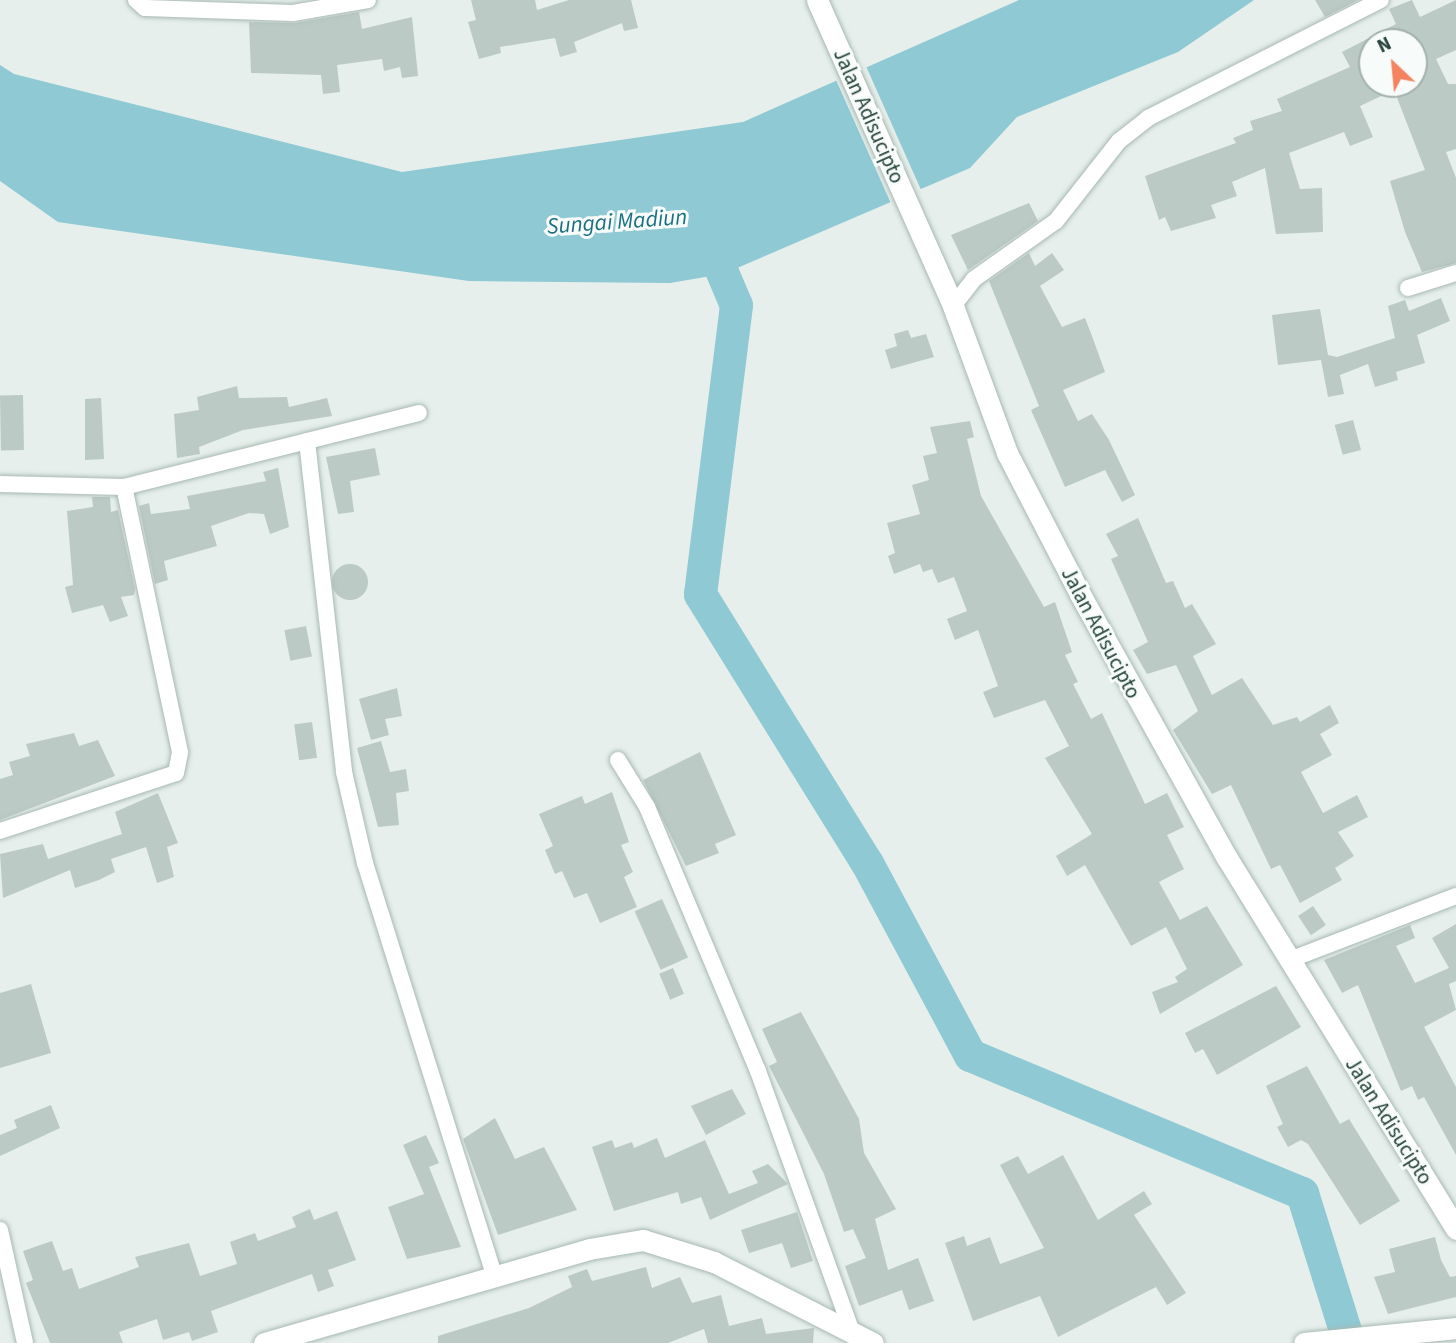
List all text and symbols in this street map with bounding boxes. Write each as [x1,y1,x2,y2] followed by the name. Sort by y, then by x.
[1358,28,1428,98] north arrow
[1373,31,1396,60] text: N
[828,45,910,187] street label: Jalan Adisucipto
[546,203,688,241] water label: Sungai Madiun
[1056,563,1146,703] street label: Jalan Adisucipto
[1340,1053,1438,1189] street label: Jalan Adisucipto

